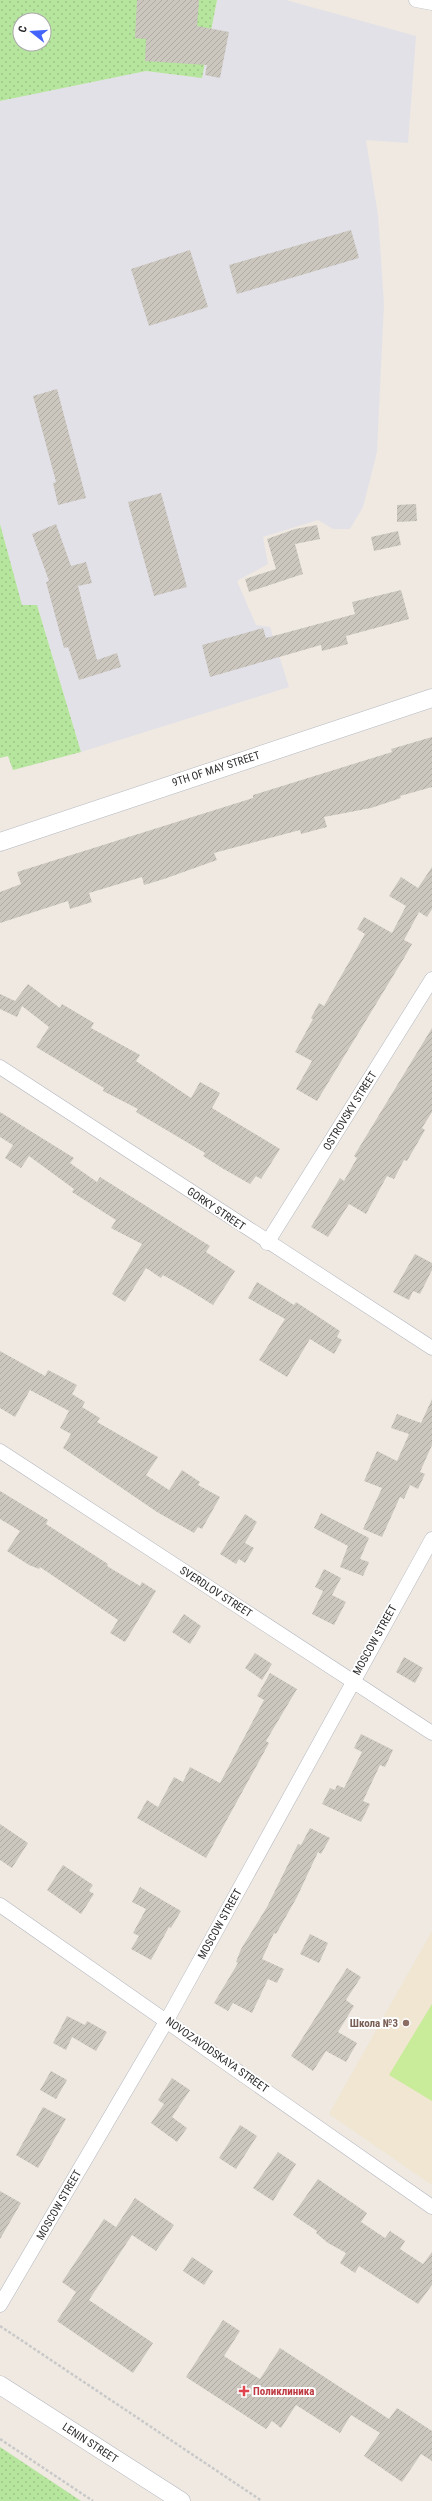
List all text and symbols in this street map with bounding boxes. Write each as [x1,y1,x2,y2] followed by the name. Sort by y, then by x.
[12,12,52,52] north arrow
[16,24,30,34] text: С
[170,749,262,789] street label: 9TH OF MAY STREET
[320,1069,380,1153] street label: OSTROVSKY STREET
[184,1185,248,1233] street label: GORKY STREET
[177,1564,255,1620] street label: SVERDLOV STREET
[350,1602,400,1677] street label: MOSCOW STREET
[195,1886,245,1961] street label: MOSCOW STREET
[163,2015,271,2096] street label: NOVOZAVODSKAYA STREET
[350,2017,398,2030] place label: Школа №3
[401,2018,411,2028] marker: Школа №3
[34,2168,84,2242] street label: MOSCOW STREET
[238,2385,250,2397] marker: Поликлиника
[253,2385,314,2398] place label: Поликлиника
[60,2420,120,2466] street label: LENIN STREET

